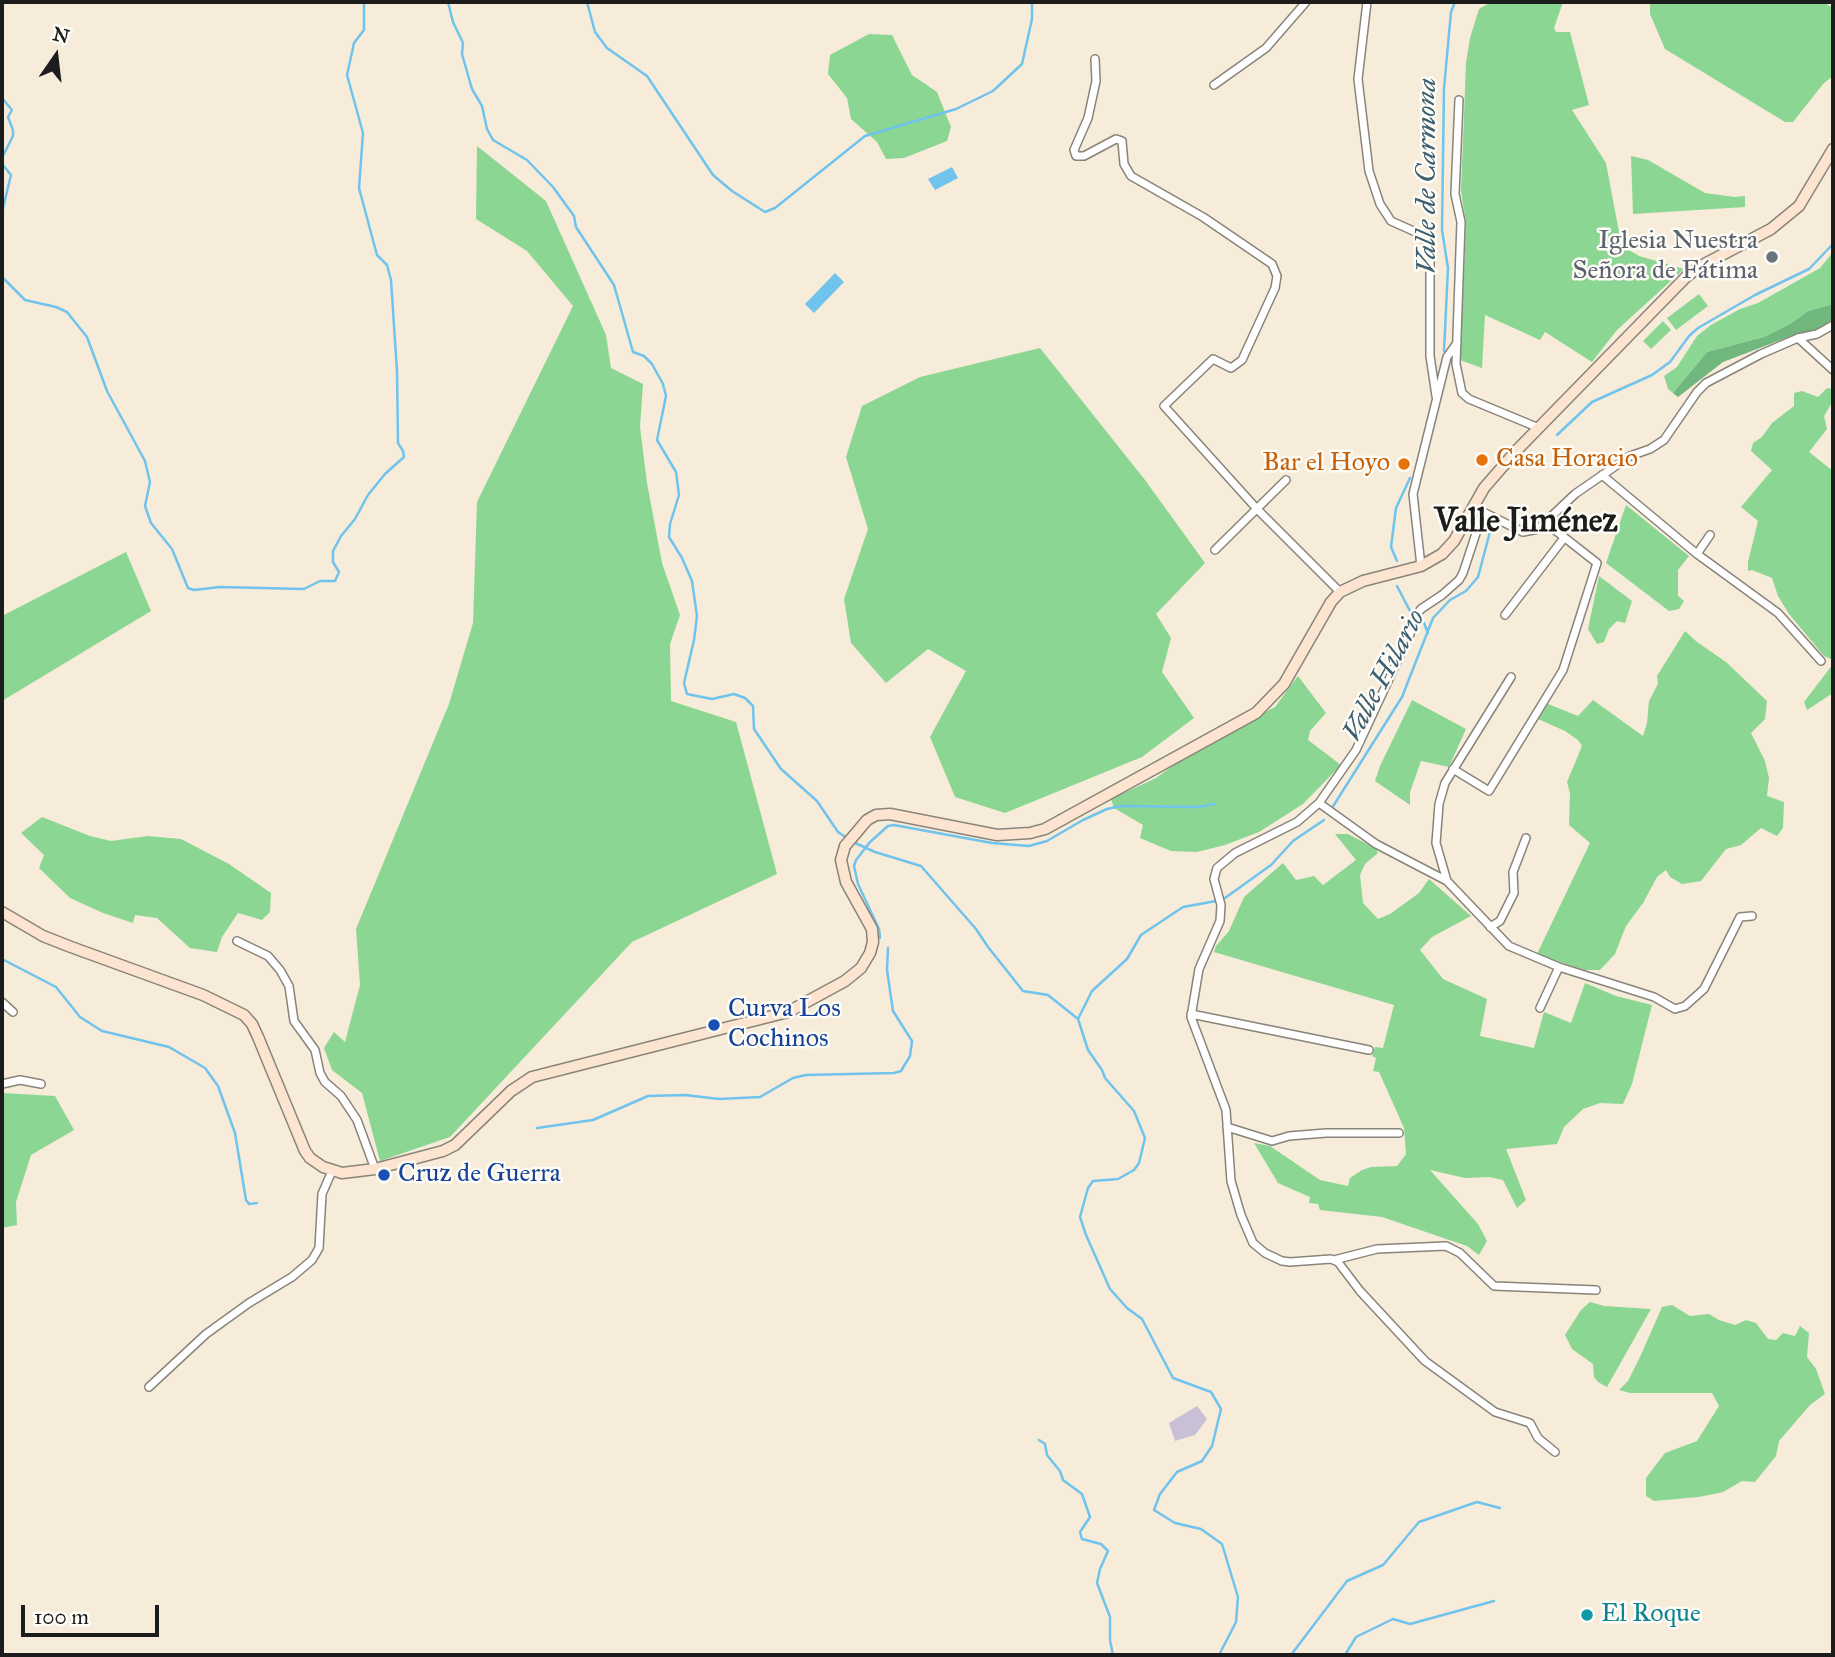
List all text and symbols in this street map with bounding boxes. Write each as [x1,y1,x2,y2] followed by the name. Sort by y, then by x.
[21,21,91,91] north arrow
[51,22,72,48] text: N
[1411,78,1445,274] water label: Valle de Carmona
[1573,226,1758,288] place label: Iglesia Nuestra Señora de Fátima
[1764,249,1780,265] marker: Iglesia Nuestra Señora de Fátima
[1496,444,1638,476] place label: Casa Horacio
[1263,448,1390,480] place label: Bar el Hoyo
[1474,452,1490,468] marker: Casa Horacio
[1396,456,1412,472] marker: Bar el Hoyo
[1434,503,1618,543] district label: Valle Jiménez
[1336,604,1434,748] water label: Valle Hilario
[728,994,841,1056] place label: Curva Los Cochinos
[706,1017,722,1033] marker: Curva Los Cochinos
[398,1159,561,1191] place label: Cruz de Guerra
[376,1167,392,1183] marker: Cruz de Guerra
[24,1590,163,1634] scale bar
[1601,1599,1701,1631] place label: El Roque
[34,1604,89,1630] text: 100 m
[1579,1607,1595,1623] marker: El Roque

